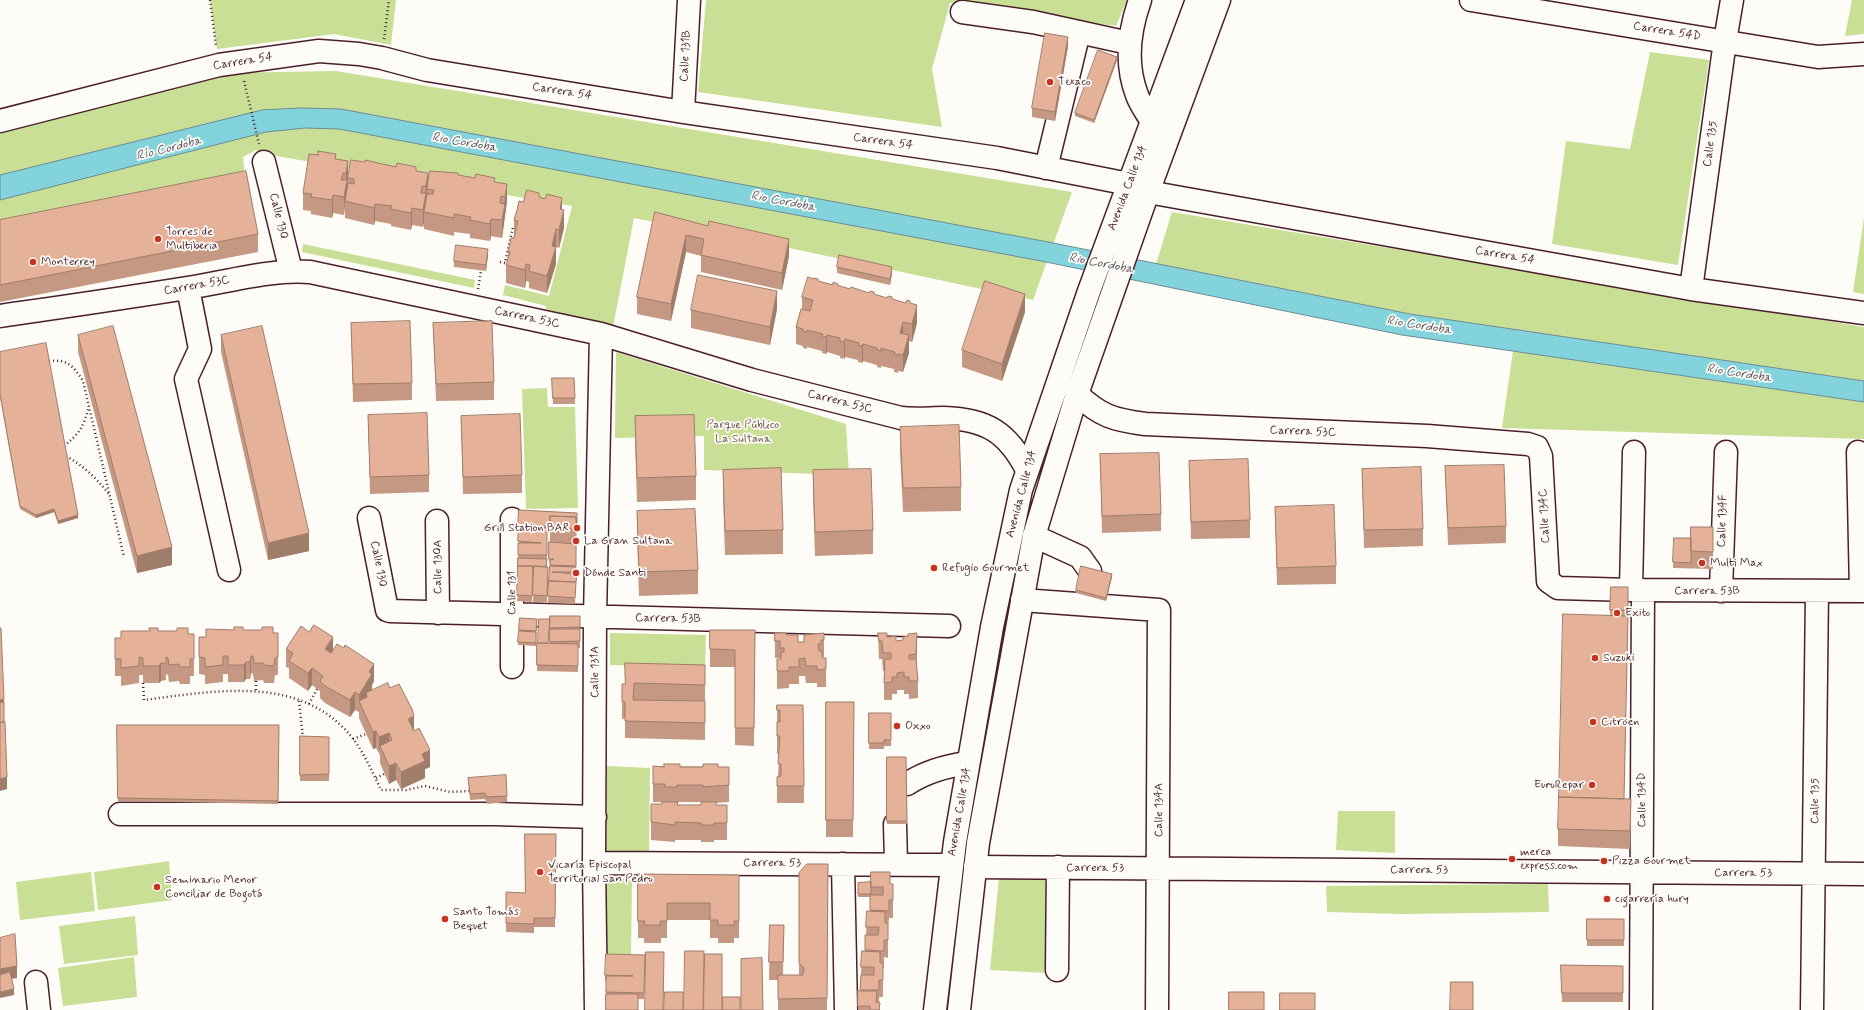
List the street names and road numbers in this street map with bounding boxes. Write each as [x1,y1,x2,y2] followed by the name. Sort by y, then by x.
[1632,20,1702,44] street label: Carrera 54D
[677,30,695,82] street label: Calle 131B
[212,50,274,74] street label: Carrera 54
[531,80,593,104] street label: Carrera 54
[1701,120,1721,168] street label: Calle 135
[852,131,914,153] street label: Carrera 54
[1105,143,1151,233] street label: Avenida Calle 134
[265,192,291,240] street label: Calle 130
[1474,244,1536,268] street label: Carrera 54
[163,273,231,299] street label: Carrera 53C
[493,304,561,332] street label: Carrera 53C
[806,387,874,417] street label: Carrera 53C
[1269,424,1337,440] street label: Carrera 53C
[1003,449,1041,539] street label: Avenida Calle 134
[1536,488,1554,544] street label: Calle 134C
[1715,494,1731,548] street label: Calle 134F
[366,540,390,588] street label: Calle 130
[431,540,445,594] street label: Calle 130A
[505,571,519,615] street label: Calle 131
[1674,584,1740,598] street label: Carrera 53B
[635,611,701,627] street label: Carrera 53B
[588,646,602,698] street label: Calle 131A
[945,766,975,858] street label: Avenida Calle 134
[1635,773,1649,827] street label: Calle 134D
[1808,778,1822,824] street label: Calle 135
[1152,783,1166,837] street label: Calle 134A
[743,856,801,870] street label: Carrera 53
[1066,861,1124,875] street label: Carrera 53
[1390,863,1448,877] street label: Carrera 53
[1714,866,1772,880] street label: Carrera 53

